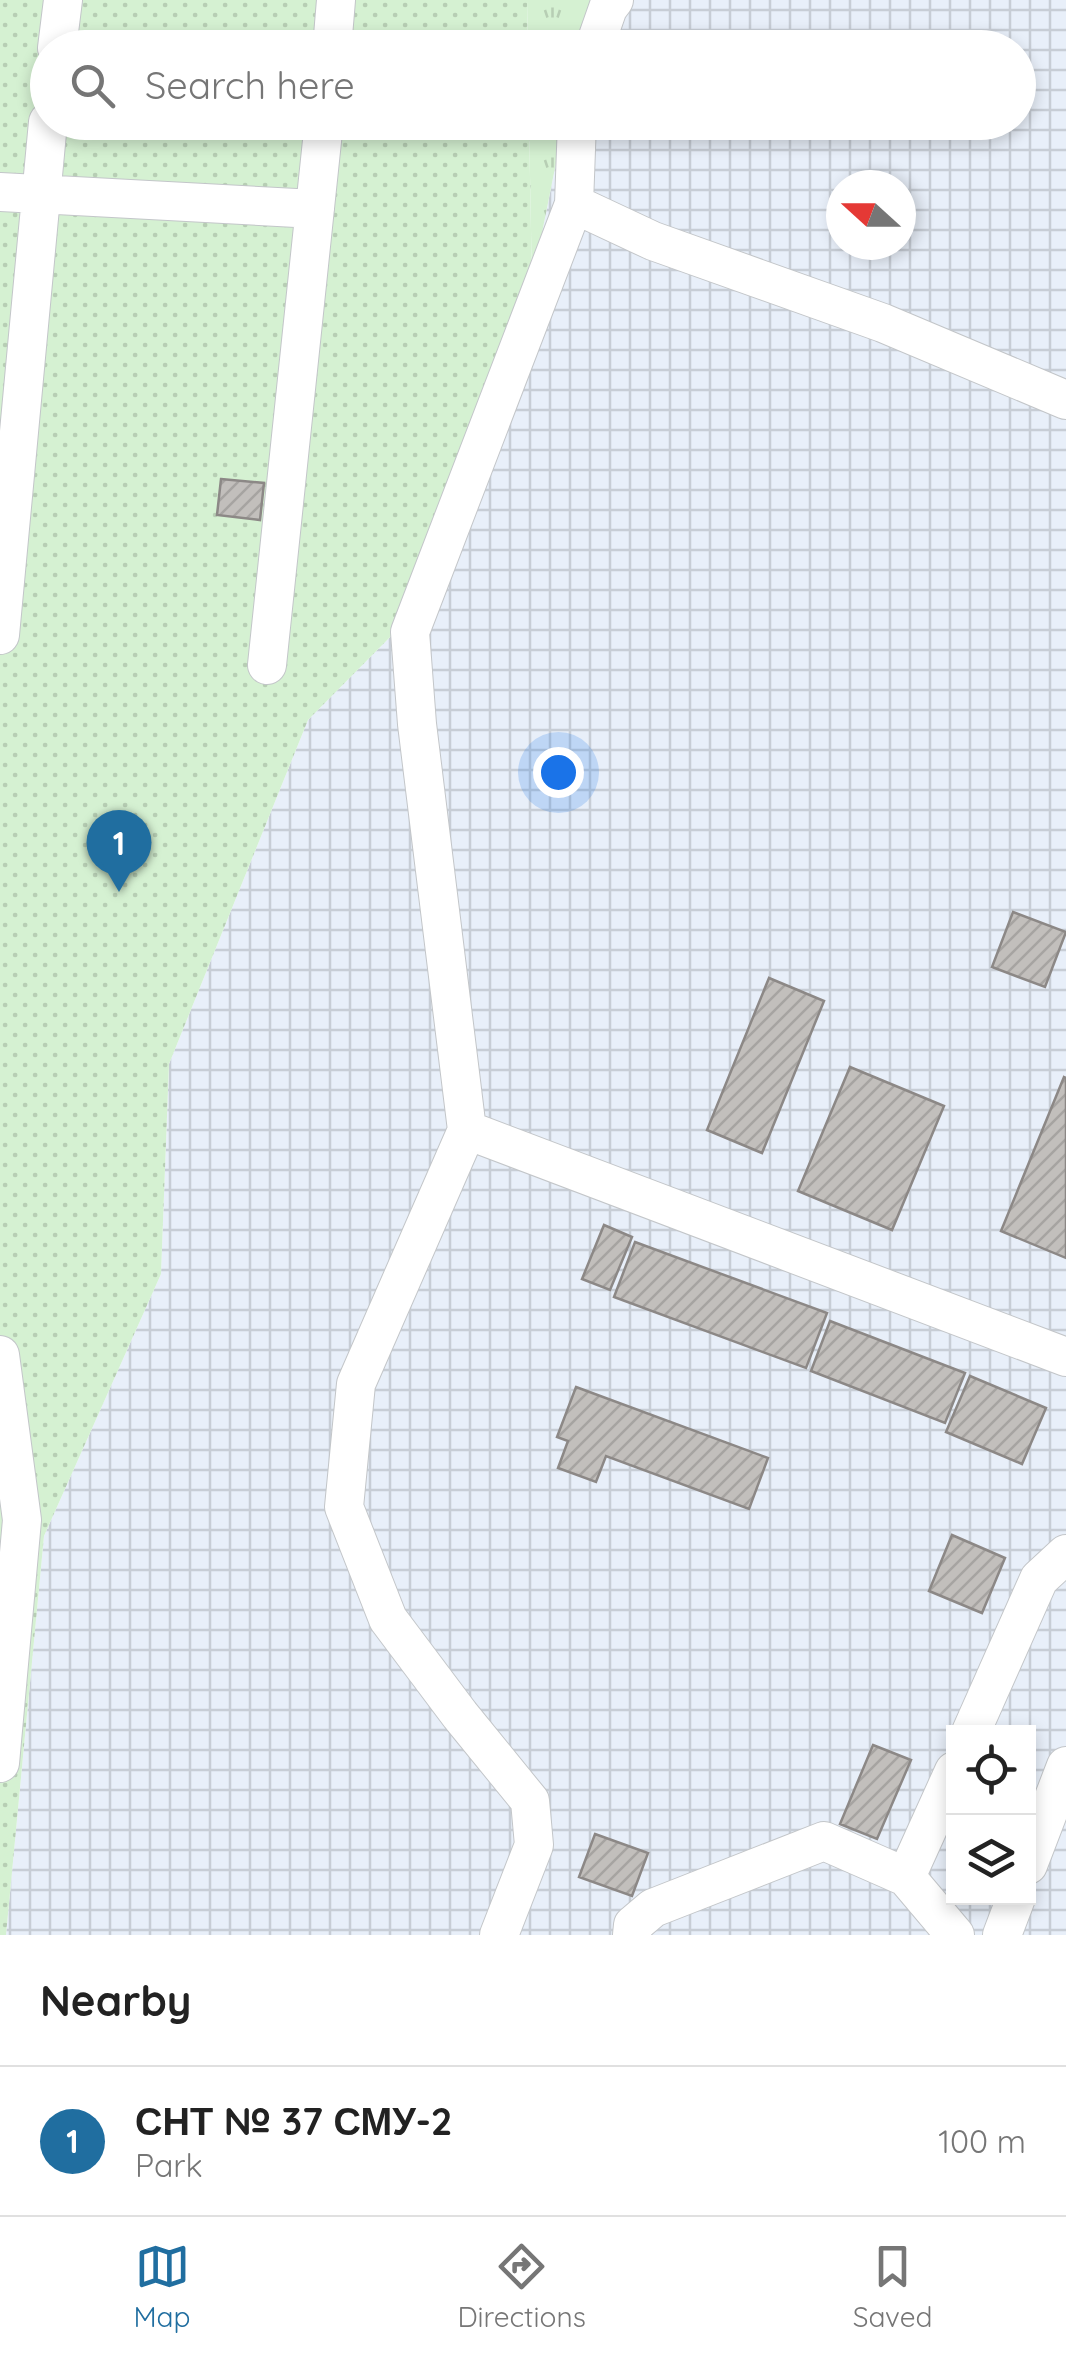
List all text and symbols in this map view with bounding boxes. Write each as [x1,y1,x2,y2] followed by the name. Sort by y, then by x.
[30,30,1036,140] search box
[65,58,120,113] icon: search
[145,61,355,109] text: Search here
[826,170,916,260] north arrow
[533,747,584,798] your location
[86,810,152,892] pin: 1
[946,1725,1036,1905] map controls
[946,1725,1036,1815] button: locate
[946,1815,1036,1905] button: layers
[40,1974,191,2027] text: Nearby
[135,2097,452,2145] text: СНТ № 37 СМУ-2
[66,2121,79,2161] text: 1
[938,2121,1026,2161] text: 100 m
[135,2145,203,2185] text: Park
[133,2239,191,2334] tab: Map
[457,2239,586,2334] tab: Directions
[853,2239,933,2334] tab: Saved

